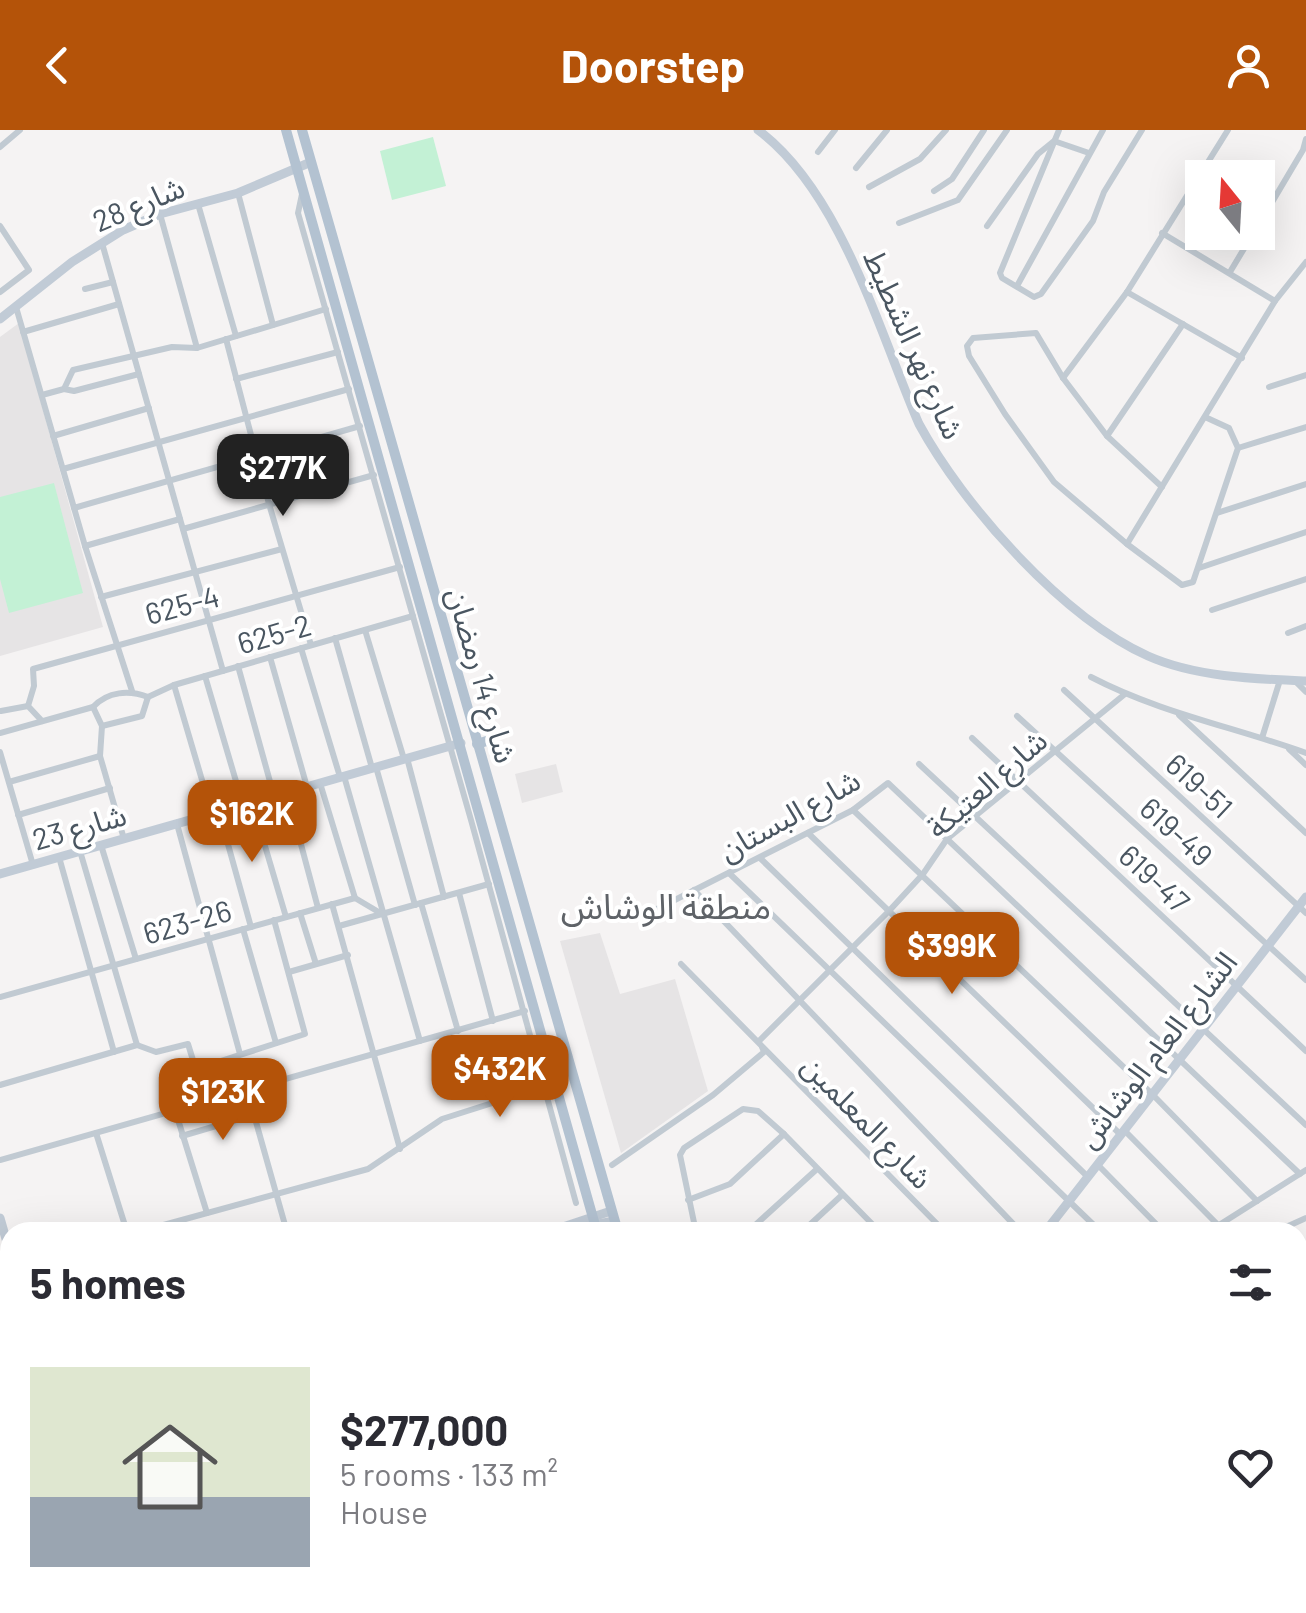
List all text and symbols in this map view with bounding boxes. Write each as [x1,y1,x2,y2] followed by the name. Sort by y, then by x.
[30,38,85,93] icon: back
[561,38,745,92] text: Doorstep
[1221,38,1276,93] icon: person
[1185,160,1275,250] north arrow
[1185,160,1275,250] map controls
[87,168,192,244] street label: شارع 28
[852,244,973,447] street label: شارع نهر الشطيط
[213,434,353,519] pin: $277K
[239,447,327,485] text: $277K
[141,577,223,631] street label: 625-4
[435,583,525,769] street label: شارع 14 رمضان
[233,605,315,661] street label: 625-2
[919,721,1057,849] street label: شارع العتيکة
[1159,745,1241,825] street label: 619-51
[712,761,869,873] street label: شارع البستان
[182,780,322,865] pin: $162K
[1133,789,1221,873] street label: 619-49
[210,793,294,831] text: $162K
[28,795,132,862] street label: شارع 23
[1112,837,1198,919] street label: 619-47
[561,884,771,927] district label: منطقة الوشاش
[139,891,235,951] street label: 623-26
[882,912,1022,997] pin: $399K
[907,925,997,963] text: $399K
[1068,944,1248,1158] street label: الشارع العام الوشاش
[430,1035,570,1120] pin: $432K
[791,1047,941,1199] street label: شارع المعلمين
[454,1048,546,1086] text: $432K
[153,1058,293,1143] pin: $123K
[181,1071,265,1109] text: $123K
[1223,1255,1278,1310] icon: filters
[30,1257,186,1307] text: 5 homes
[340,1404,508,1454] text: $277,000
[110,1407,230,1527] icon: home
[1223,1440,1278,1495] icon: heart
[340,1454,558,1492] text: 5 rooms · 133 m²
[340,1492,428,1530] text: House

